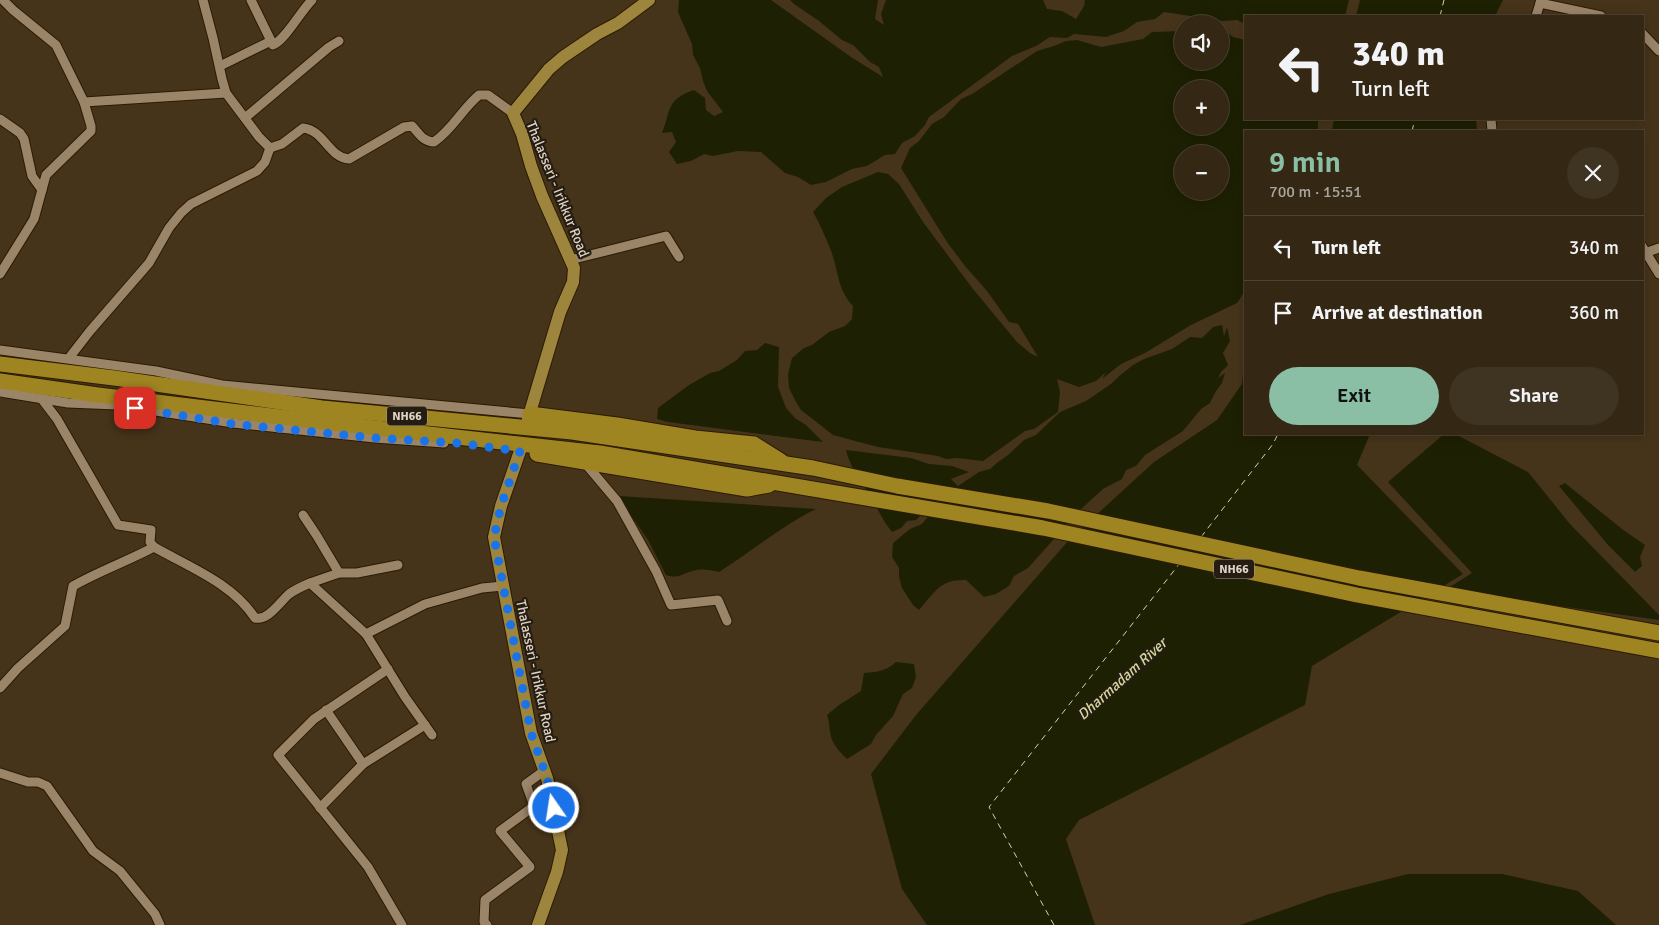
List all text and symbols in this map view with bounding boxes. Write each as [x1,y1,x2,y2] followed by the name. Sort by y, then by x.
[1174,15,1229,200] map controls
[1174,15,1229,70] button: sound
[1352,32,1445,75] text: 340 m
[1269,35,1334,100] icon: left
[1352,75,1430,102] text: Turn left
[1174,80,1229,135] button: +
[522,119,593,260] street label: Thalasseri - Irikkur Road
[1269,144,1341,181] text: 9 min
[1174,145,1229,200] button: −
[1567,147,1619,199] button: close
[1269,182,1362,202] text: 700 m · 15:51
[1269,234,1297,262] icon: left
[1312,236,1381,260] text: Turn left
[1569,236,1619,260] text: 340 m
[1269,299,1297,327] icon: arrive
[1312,301,1483,325] text: Arrive at destination
[1569,301,1619,325] text: 360 m
[1269,367,1439,425] button: Exit
[1449,367,1619,425] button: Share
[114,387,156,429] pin
[121,394,149,422] icon: arrive
[387,406,427,426] road number: NH66
[1214,560,1254,578] road number: NH66
[512,598,559,744] street label: Thalasseri - Irikkur Road
[1074,633,1172,724] water label: Dharmadam River
[527,781,579,833] position arrow

